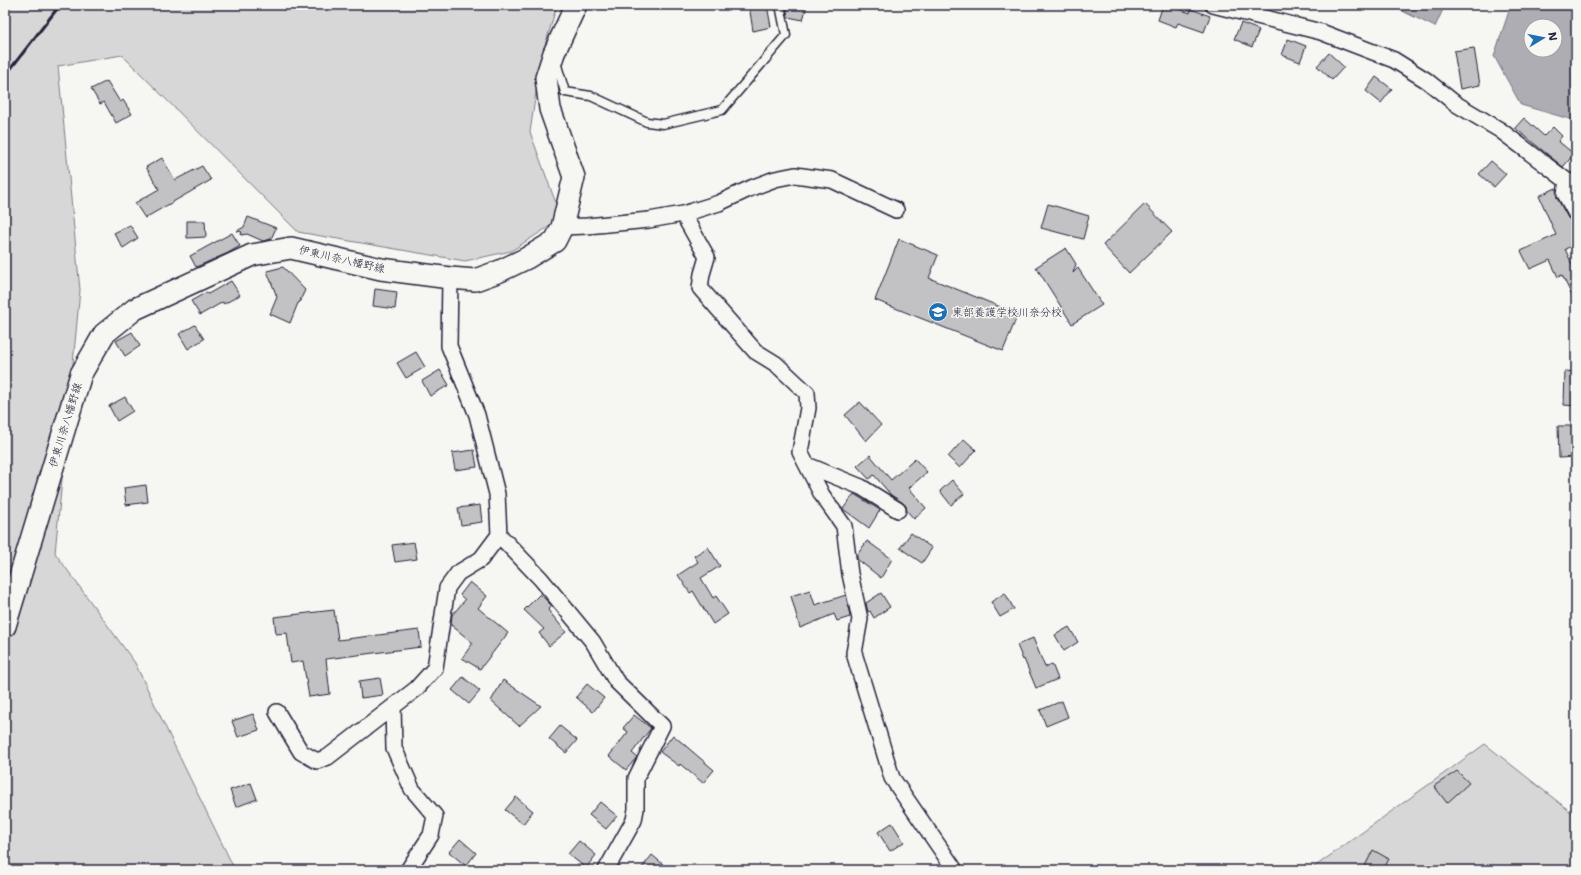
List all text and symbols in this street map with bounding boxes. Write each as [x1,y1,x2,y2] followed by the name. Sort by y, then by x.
[1523,18,1563,58] north arrow
[1544,31,1561,42] text: N
[297,242,386,277] street label: 伊東川奈八幡野線
[927,301,949,323] school or university icon: 東部養護学校川奈分校
[952,305,1062,320] place label: 東部養護学校川奈分校
[45,381,86,469] street label: 伊東川奈八幡野線

